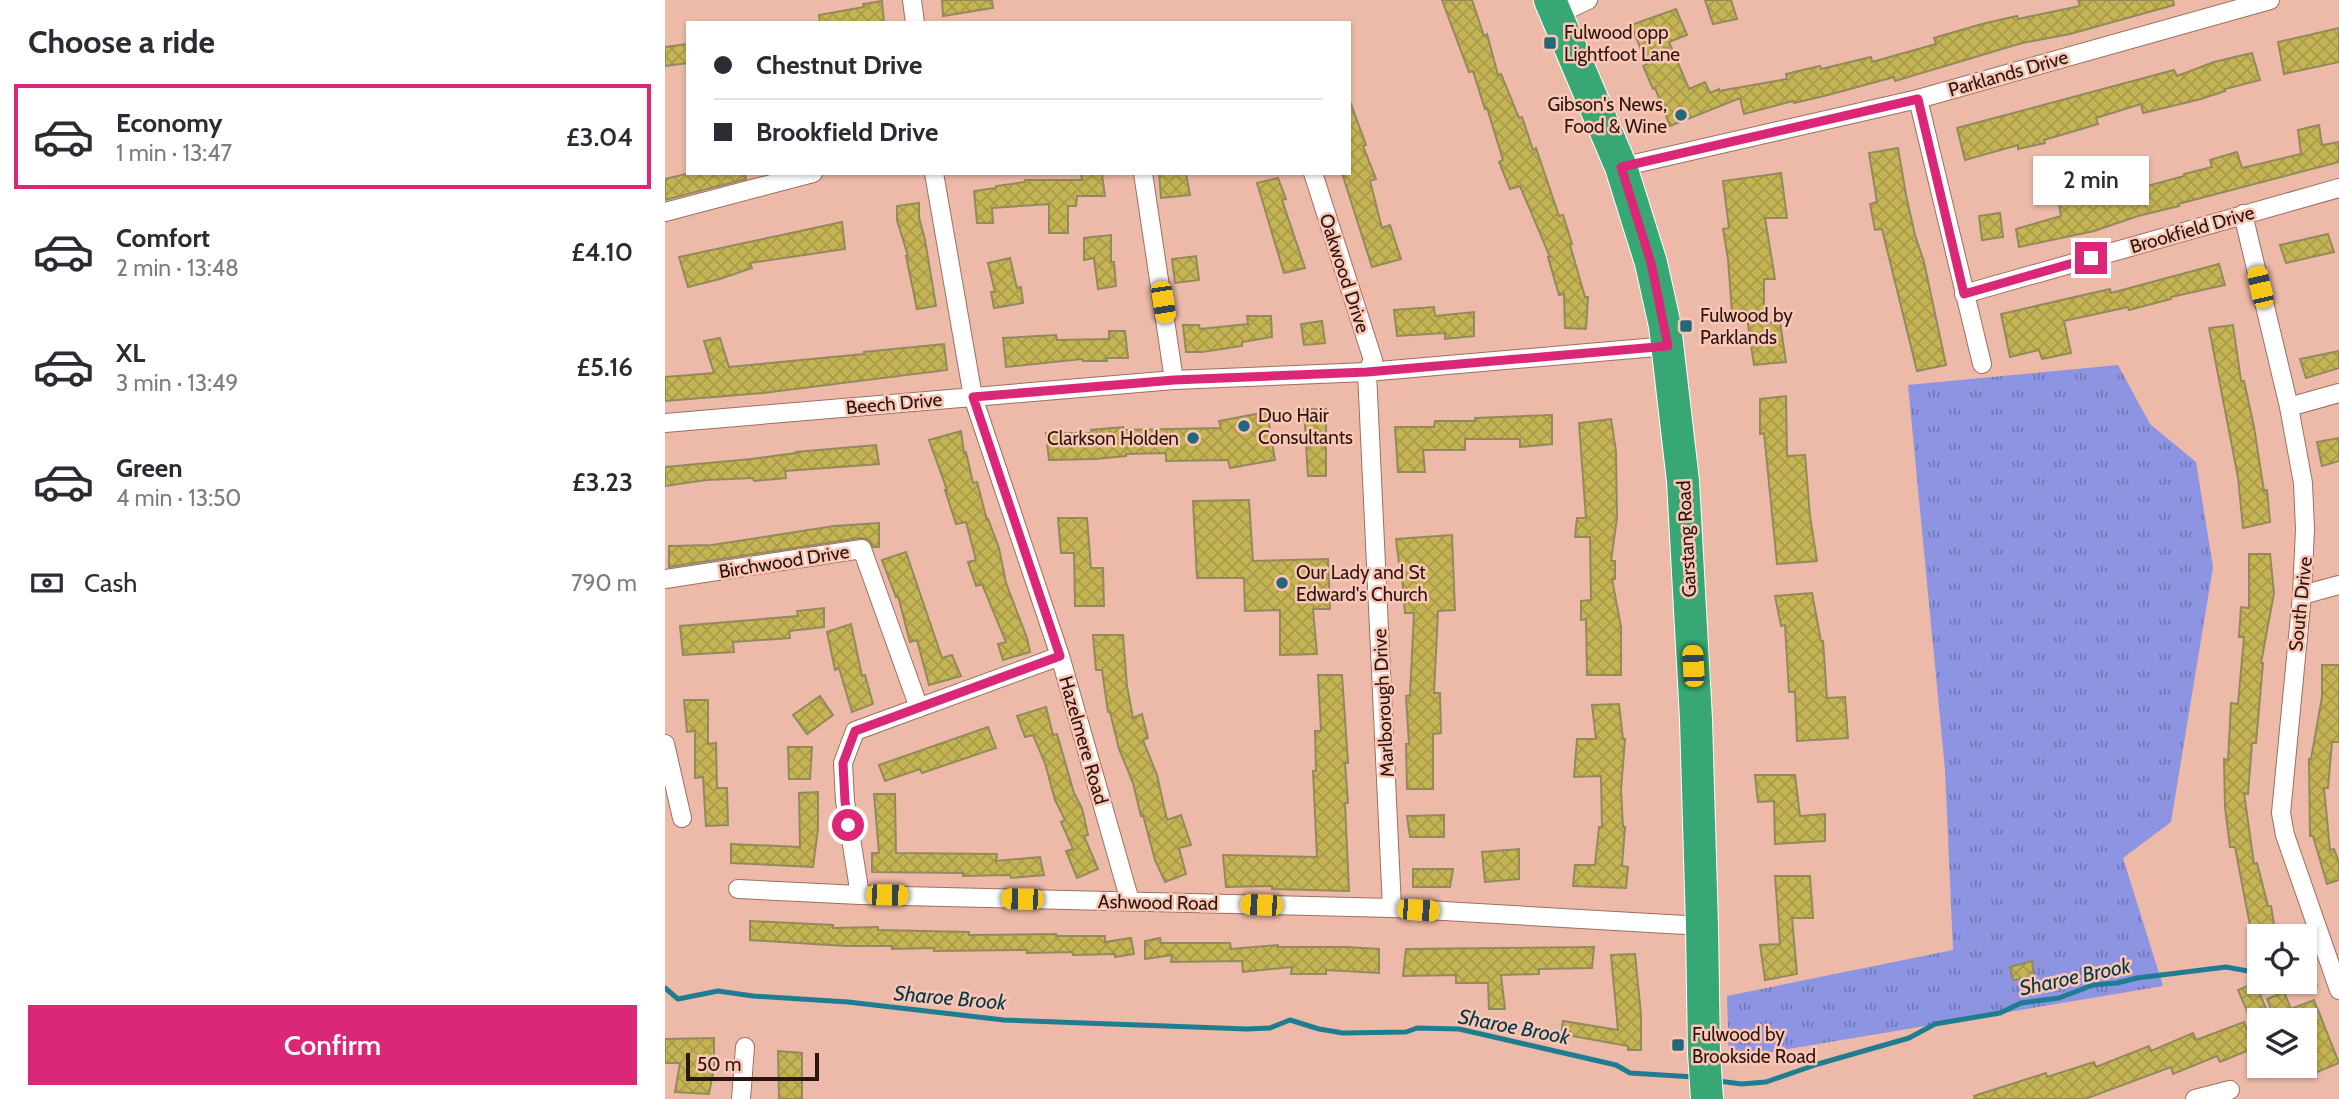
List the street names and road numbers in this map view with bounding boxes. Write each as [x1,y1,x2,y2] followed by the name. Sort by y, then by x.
[1945,45,2071,102] street label: Parklands Drive
[2127,201,2257,258] street label: Brookfield Drive
[1314,211,1375,336] street label: Oakwood Drive
[845,388,943,419] street label: Beech Drive
[1672,480,1701,598] street label: Garstang Road
[717,540,851,583] street label: Birchwood Drive
[2284,555,2317,653] street label: South Drive
[1368,628,1399,778] street label: Marlborough Drive
[1054,673,1113,807] street label: Hazelmere Road
[1098,890,1218,915] street label: Ashwood Road

